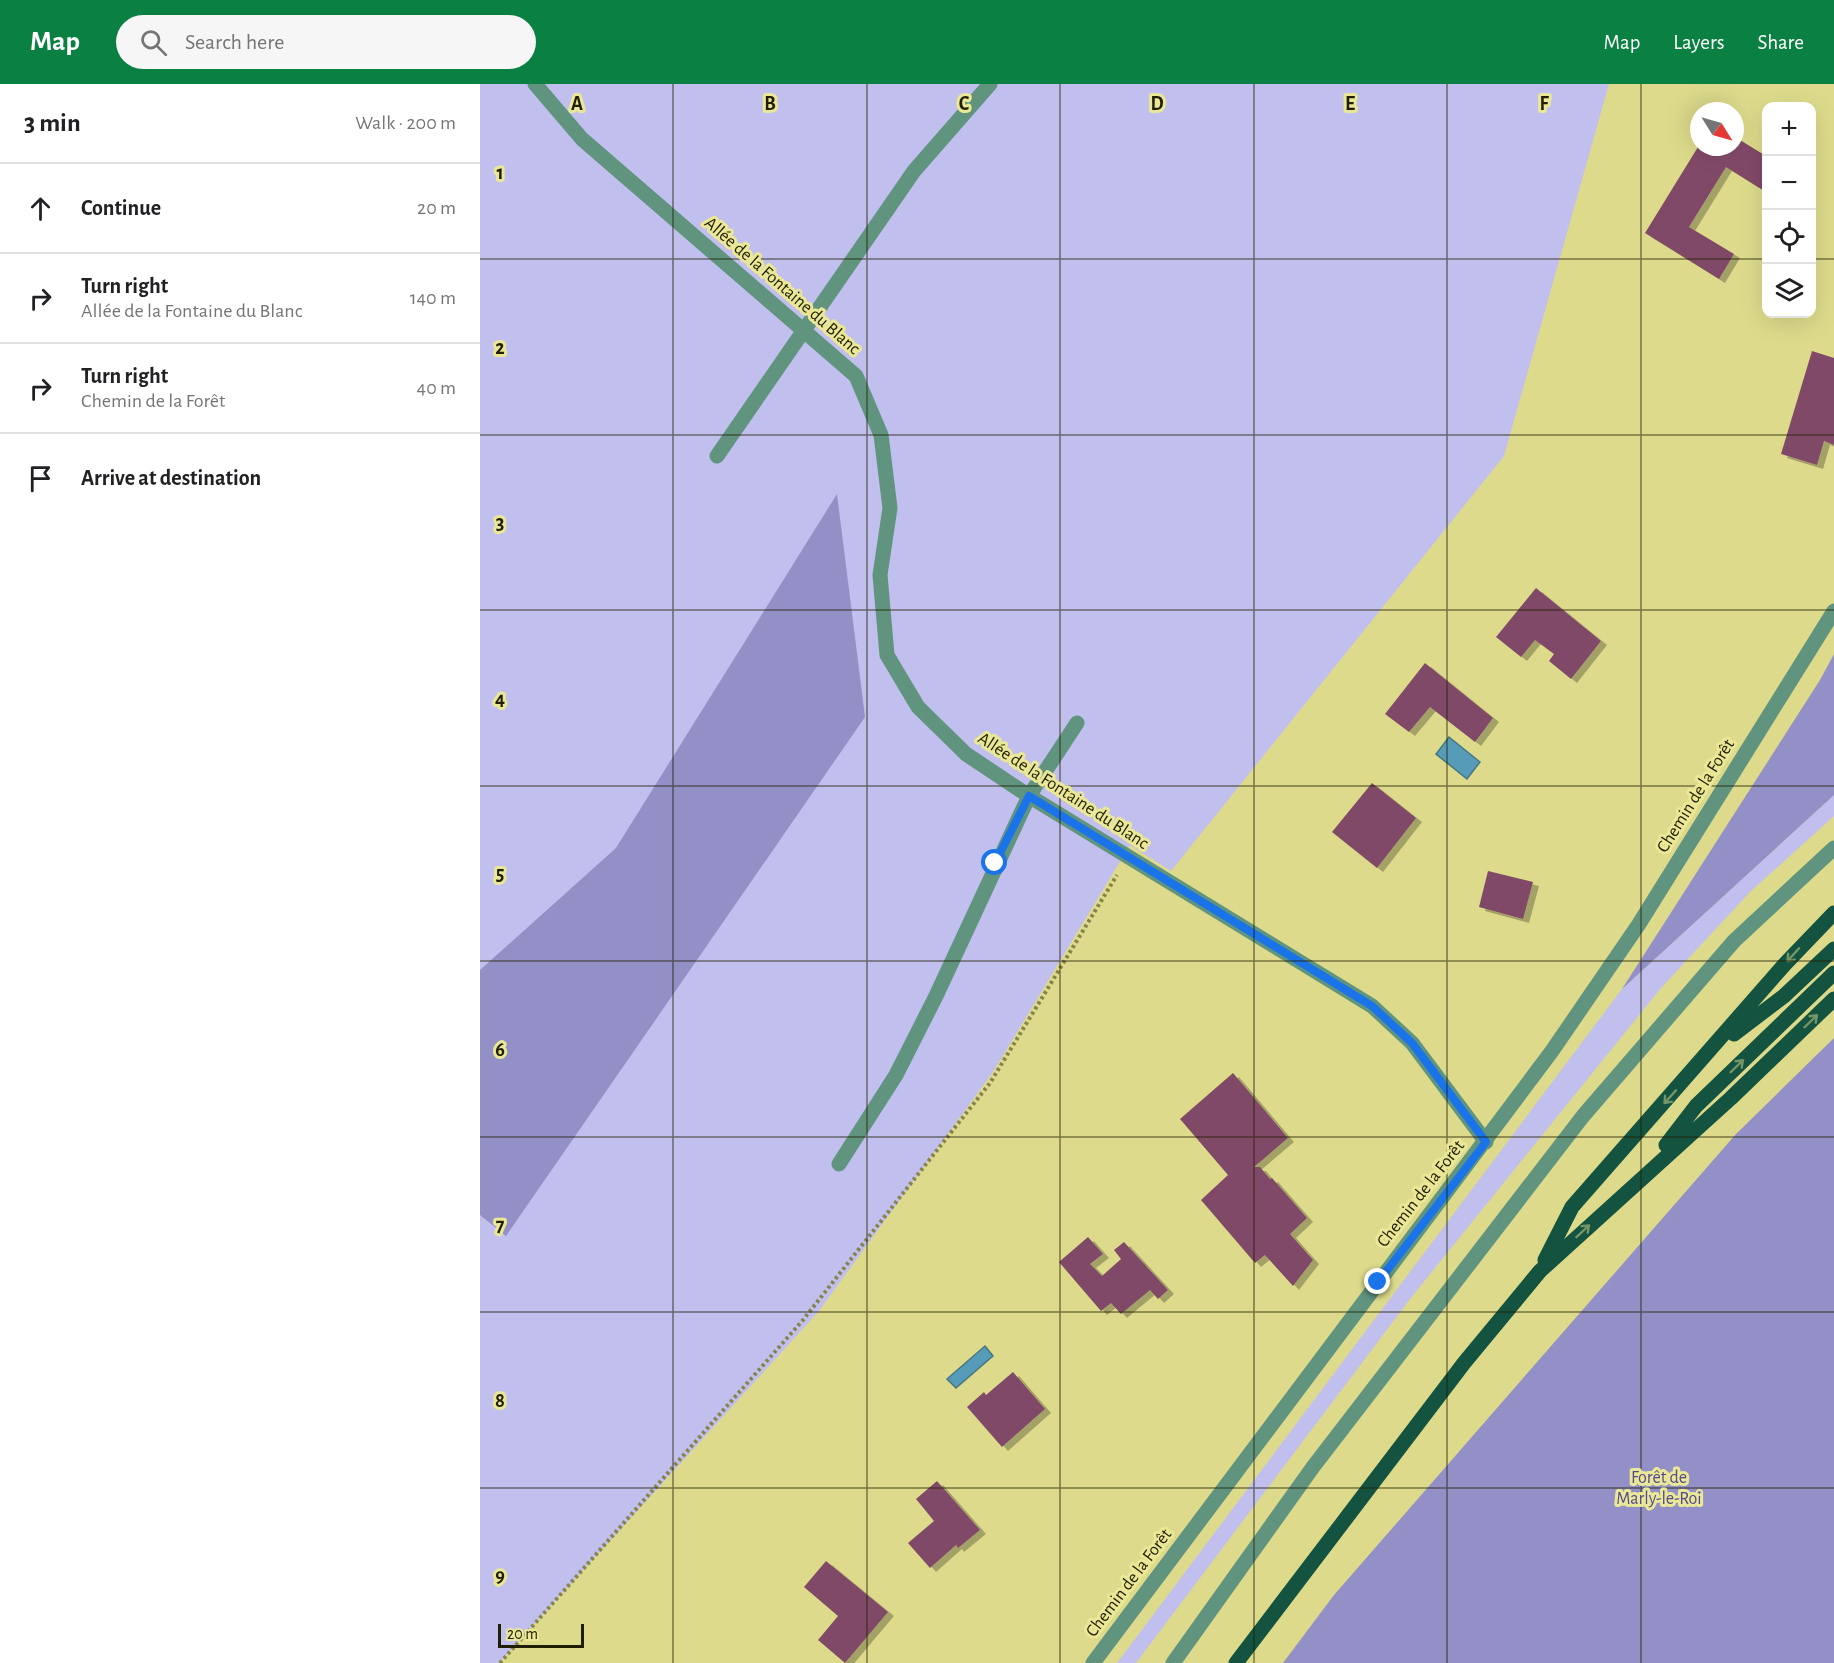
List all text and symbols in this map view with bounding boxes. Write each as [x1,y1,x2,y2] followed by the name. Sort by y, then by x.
[116,15,536,69] search box
[137,26,170,59] icon: search
[30,28,80,56] text: Map
[185,31,284,53] text: Search here
[1604,32,1640,53] text: Map
[1673,32,1724,53] text: Layers
[1757,32,1804,53] text: Share
[571,94,583,114] text: A
[764,94,776,114] text: B
[959,94,970,114] text: C
[1150,94,1164,114] text: D
[1345,94,1355,114] text: E
[1539,94,1549,114] text: F
[1690,102,1744,156] north arrow
[1762,102,1816,318] map controls
[1762,102,1816,156] button: +
[24,110,81,136] text: 3 min
[355,113,456,133] text: Walk · 200 m
[1762,156,1816,210] button: −
[496,163,504,183] text: 1
[24,192,57,225] icon: ahead
[81,197,161,219] text: Continue
[417,198,456,218] text: 20 m
[1762,210,1816,264] button: locate
[701,214,863,358] street label: Allée de la Fontaine du Blanc
[1762,264,1816,318] button: layers
[81,275,168,297] text: Turn right
[24,282,57,315] icon: right
[410,288,456,308] text: 140 m
[81,301,302,321] text: Allée de la Fontaine du Blanc
[495,338,505,358] text: 2
[81,365,168,387] text: Turn right
[24,372,57,405] icon: right
[417,378,456,398] text: 40 m
[81,391,225,411] text: Chemin de la Forêt
[24,462,57,495] icon: arrive
[81,467,261,489] text: Arrive at destination
[496,513,504,533] text: 3
[495,689,505,709] text: 4
[975,729,1151,853] street label: Allée de la Fontaine du Blanc
[1654,736,1738,856] street label: Chemin de la Forêt
[981,849,1007,875] route start
[496,864,504,884] text: 5
[1786,947,1800,962] one-way arrow
[1804,1014,1819,1028] one-way arrow
[495,1040,505,1060] text: 6
[1730,1059,1745,1074] one-way arrow
[1663,1089,1677,1104] one-way arrow
[1374,1137,1468,1251] street label: Chemin de la Forêt
[496,1215,505,1235] text: 7
[1575,1224,1590,1238] one-way arrow
[1364,1268,1390,1294] route end
[495,1391,505,1411] text: 8
[1616,1469,1702,1508] park label: Forêt de Marly-le-Roi
[1083,1525,1175,1640] street label: Chemin de la Forêt
[495,1566,505,1586] text: 9
[498,1621,584,1648] scale bar
[507,1626,538,1642] text: 20 m

